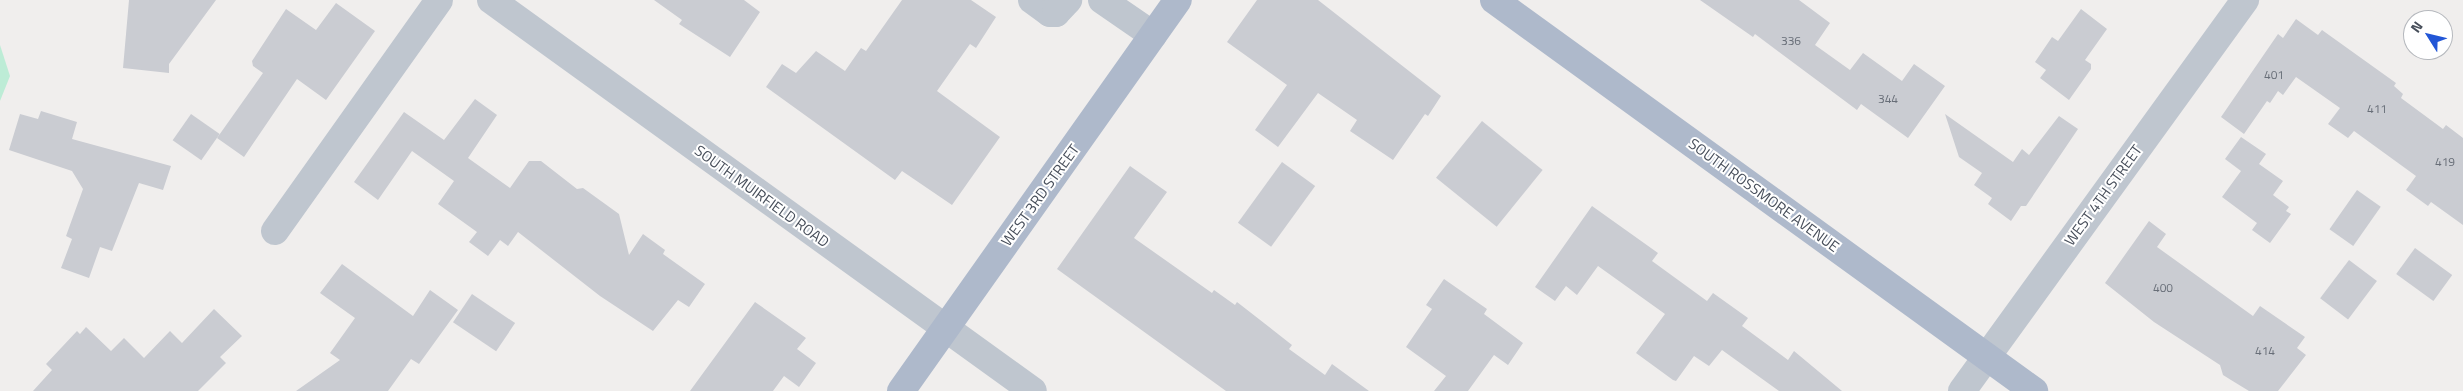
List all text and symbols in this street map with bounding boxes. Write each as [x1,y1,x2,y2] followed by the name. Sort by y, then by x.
[2403,10,2453,60] north arrow
[2405,16,2428,37] text: N
[1781,34,1801,48] house number: 336
[2264,68,2284,82] house number: 401
[1878,92,1898,106] house number: 344
[2367,102,2387,116] house number: 411
[1685,134,1843,256] street label: SOUTH ROSSMORE AVENUE
[691,141,833,251] street label: SOUTH MUIRFIELD ROAD
[997,141,1083,249] street label: WEST 3RD STREET
[2060,141,2146,249] street label: WEST 4TH STREET
[2435,155,2455,169] house number: 419
[2153,281,2173,295] house number: 400
[2255,344,2275,358] house number: 414

